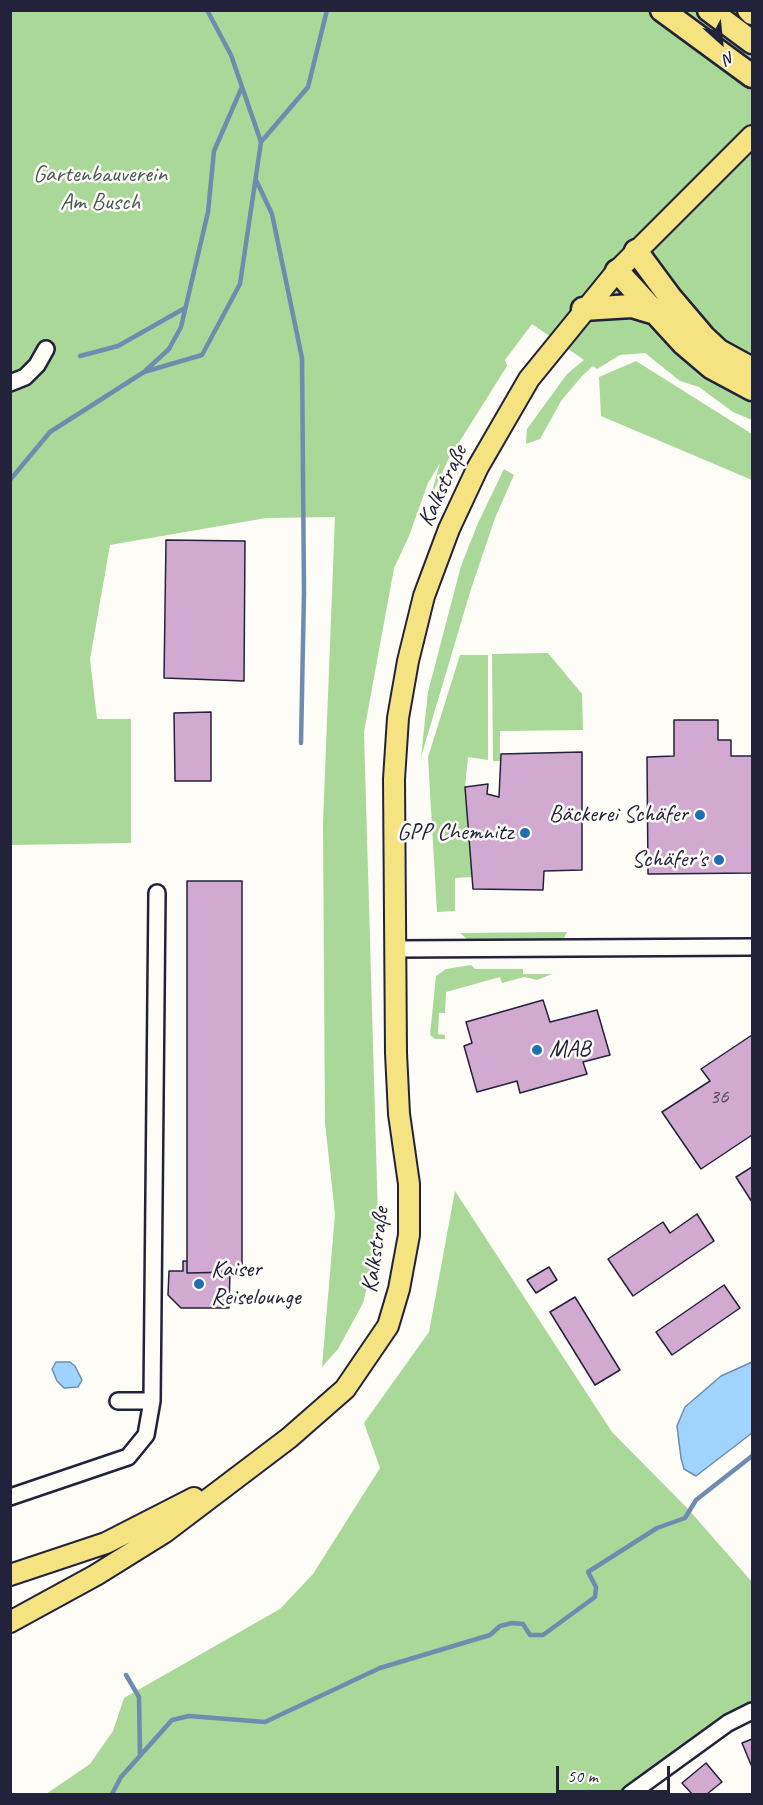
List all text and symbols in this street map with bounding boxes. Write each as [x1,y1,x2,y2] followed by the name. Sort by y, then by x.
[691,12,751,72] north arrow
[720,47,738,69] text: N
[33,161,167,217] park label: Gartenbauverein Am Busch
[412,441,474,531] street label: Kalkstraße
[549,801,688,829] place label: Bäckerei Schäfer
[693,808,707,822] marker: Bäckerei Schäfer
[397,819,513,847] place label: GPP Chemnitz
[518,826,532,840] marker: GPP Chemnitz
[631,846,707,874] place label: Schäfer's
[712,853,726,867] marker: Schäfer's
[549,1036,591,1064] place label: MAB
[530,1043,544,1057] marker: MAB
[710,1084,728,1110] house number: 36
[356,1205,396,1295] street label: Kalkstraße
[211,1256,300,1312] place label: Kaiser Reiselounge
[192,1277,206,1291] marker: Kaiser Reiselounge
[559,1754,673,1792] scale bar
[567,1765,598,1787] text: 50 m

